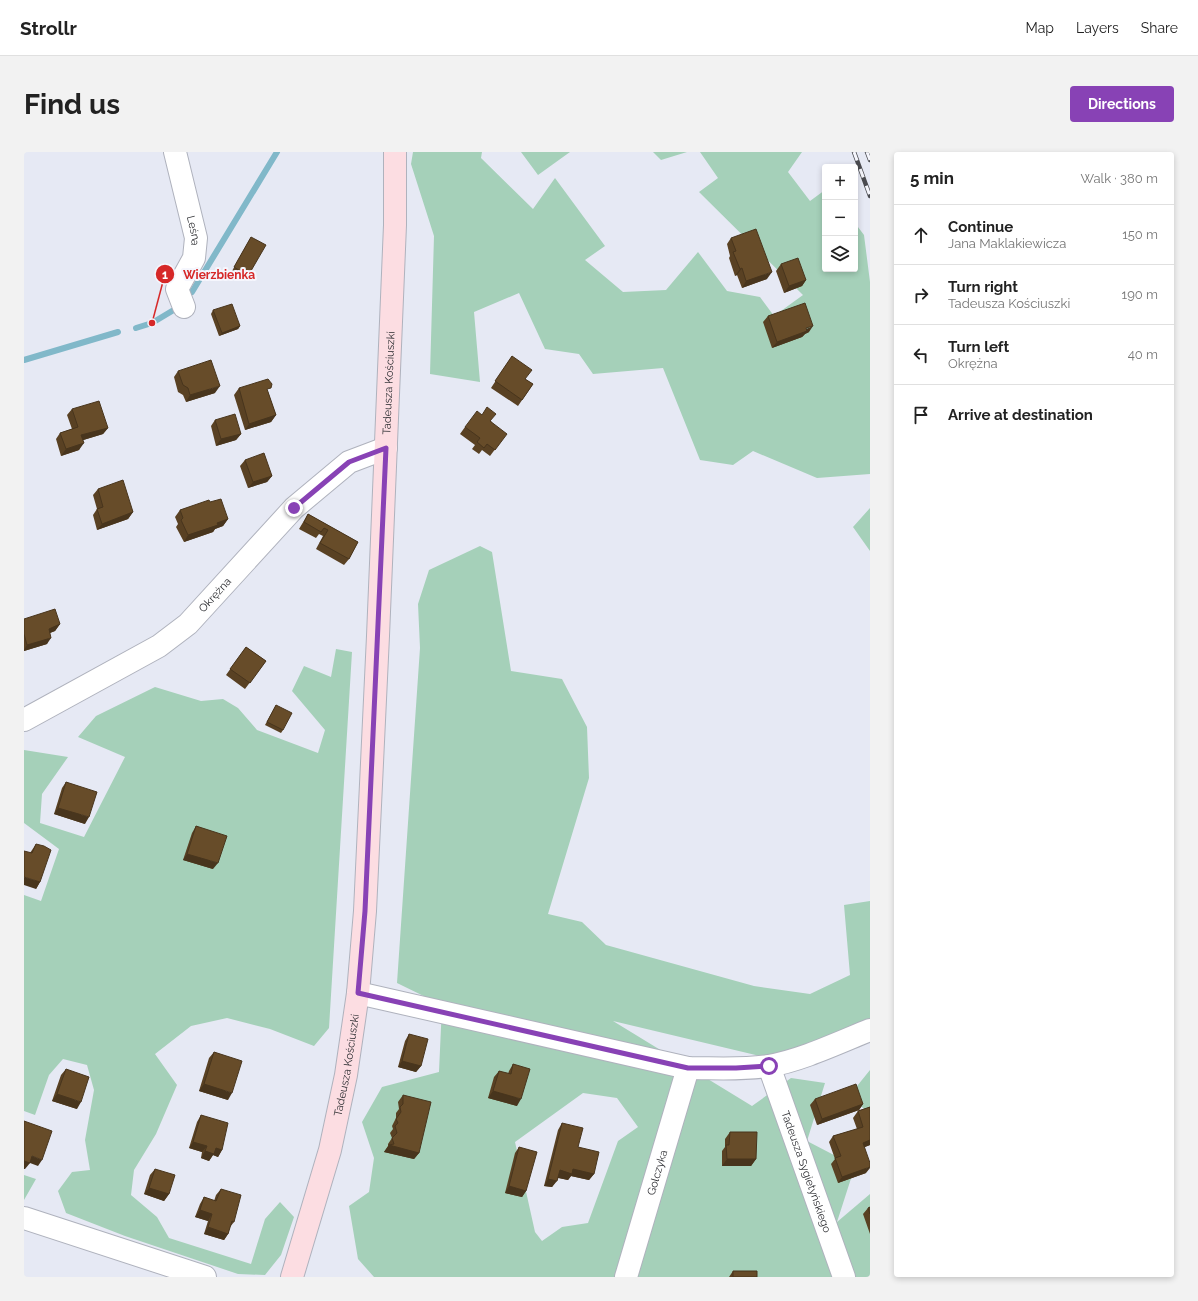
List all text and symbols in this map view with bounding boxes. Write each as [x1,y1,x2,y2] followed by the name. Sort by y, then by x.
[20,17,77,39] text: Strollr
[1026,20,1054,36] text: Map
[1076,20,1119,36] text: Layers
[1141,20,1178,36] text: Share
[1070,86,1174,122] button: Directions
[24,88,120,121] text: Find us
[822,164,858,272] map controls
[822,164,858,200] button: +
[910,168,954,188] text: 5 min
[1081,171,1158,186] text: Walk · 380 m
[822,200,858,236] button: −
[184,214,202,246] street label: Leśna
[948,218,1013,236] text: Continue
[910,224,932,246] icon: ahead
[1122,227,1158,242] text: 150 m
[822,236,858,272] button: layers
[948,236,1066,251] text: Jana Maklakiewicza
[155,262,263,286] callout: Wierzbienka
[162,268,168,282] text: 1
[183,268,255,282] text: Wierzbienka
[948,278,1018,296] text: Turn right
[910,284,932,306] icon: right
[1122,287,1158,302] text: 190 m
[948,296,1070,311] text: Tadeusza Kościuszki
[380,331,398,435] street label: Tadeusza Kościuszki
[948,338,1009,356] text: Turn left
[910,344,932,366] icon: left
[1128,347,1158,362] text: 40 m
[948,356,998,371] text: Okrężna
[910,404,932,426] icon: arrive
[948,406,1093,424] text: Arrive at destination
[285,499,303,517] route end
[196,575,234,615] street label: Okrężna
[331,1013,362,1118] street label: Tadeusza Kościuszki
[760,1057,778,1075] route start
[778,1109,834,1235] street label: Tadeusza Sygietyńskiego
[645,1148,670,1197] street label: Golczyka

